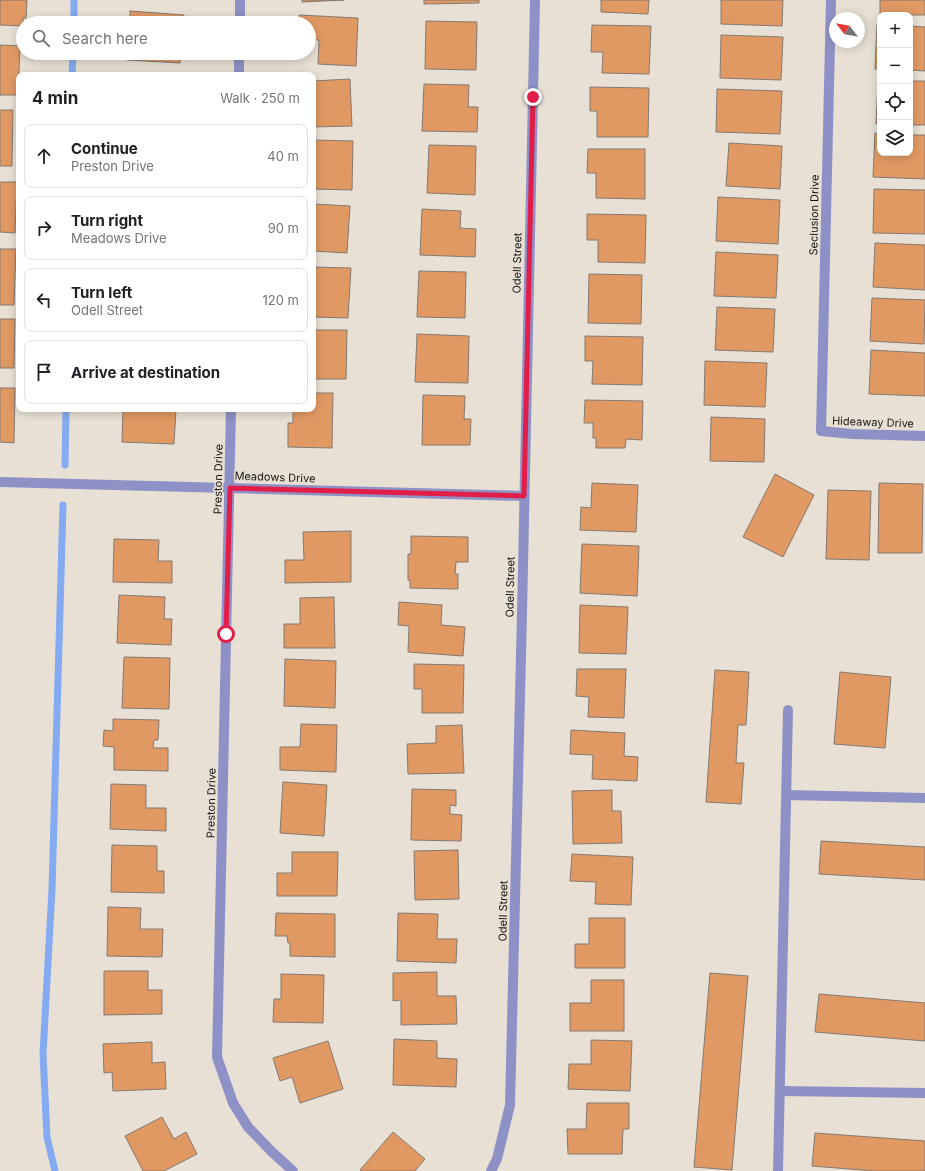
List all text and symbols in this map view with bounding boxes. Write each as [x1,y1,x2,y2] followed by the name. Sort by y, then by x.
[829,12,865,48] north arrow
[877,12,913,156] map controls
[877,12,913,48] button: +
[16,16,316,60] search box
[30,27,52,49] icon: search
[62,29,148,48] text: Search here
[877,48,913,84] button: −
[877,84,913,120] button: locate
[32,88,78,108] text: 4 min
[524,88,542,106] route end
[220,90,300,106] text: Walk · 250 m
[877,120,913,156] button: layers
[71,139,138,158] text: Continue
[33,145,55,167] icon: ahead
[267,148,299,164] text: 40 m
[71,158,154,174] text: Preston Drive
[806,174,822,256] street label: Seclusion Drive
[71,211,143,230] text: Turn right
[33,217,55,239] icon: right
[268,220,299,236] text: 90 m
[71,230,167,246] text: Meadows Drive
[509,232,525,294] street label: Odell Street
[71,283,132,302] text: Turn left
[33,289,55,311] icon: left
[263,292,299,308] text: 120 m
[71,302,143,318] text: Odell Street
[33,361,55,383] icon: arrive
[71,363,220,382] text: Arrive at destination
[832,414,914,430] street label: Hideaway Drive
[210,444,226,514] street label: Preston Drive
[234,469,316,485] street label: Meadows Drive
[502,556,518,618] street label: Odell Street
[217,625,235,643] route start
[203,768,219,838] street label: Preston Drive
[495,880,511,942] street label: Odell Street

